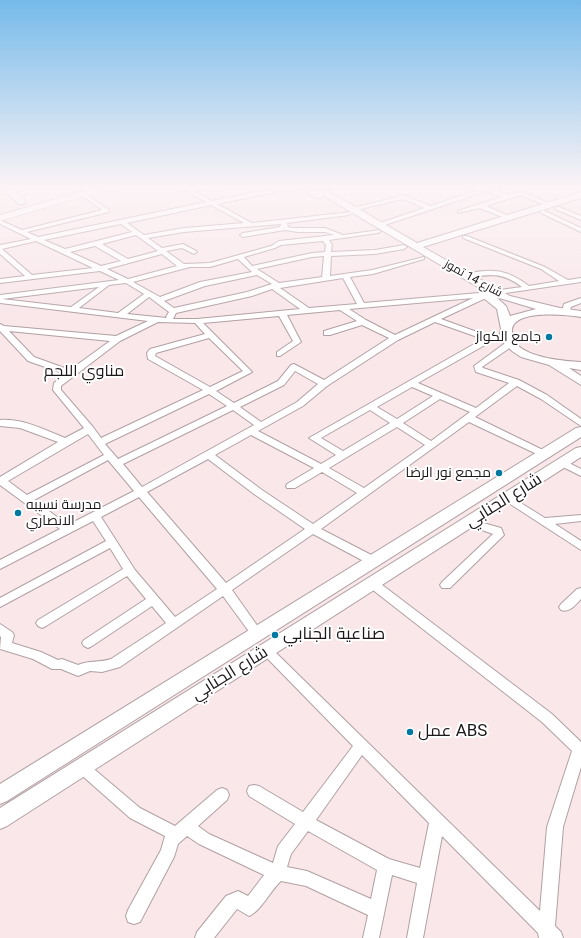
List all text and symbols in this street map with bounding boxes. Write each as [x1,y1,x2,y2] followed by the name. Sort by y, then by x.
[441,257,505,301] street label: شارع 14 تموز
[475,329,541,345] place label: جامع الكواز
[544,332,554,342] marker: جامع الكواز
[44,362,124,382] district label: مناوي اللجم
[405,465,491,481] place label: مجمع نور الرضا
[494,468,504,478] marker: مجمع نور الرضا
[462,470,546,532] street label: شارع الجنابي
[26,497,101,530] place label: مدرسة نسيبه الانصاري
[13,508,23,518] marker: مدرسة نسيبه الانصاري
[283,625,385,645] place label: صناعية الجنابي
[270,630,280,640] marker: صناعية الجنابي
[188,643,272,705] street label: شارع الجنابي
[418,722,487,742] place label: عمل ABS
[405,727,415,737] marker: عمل ABS

